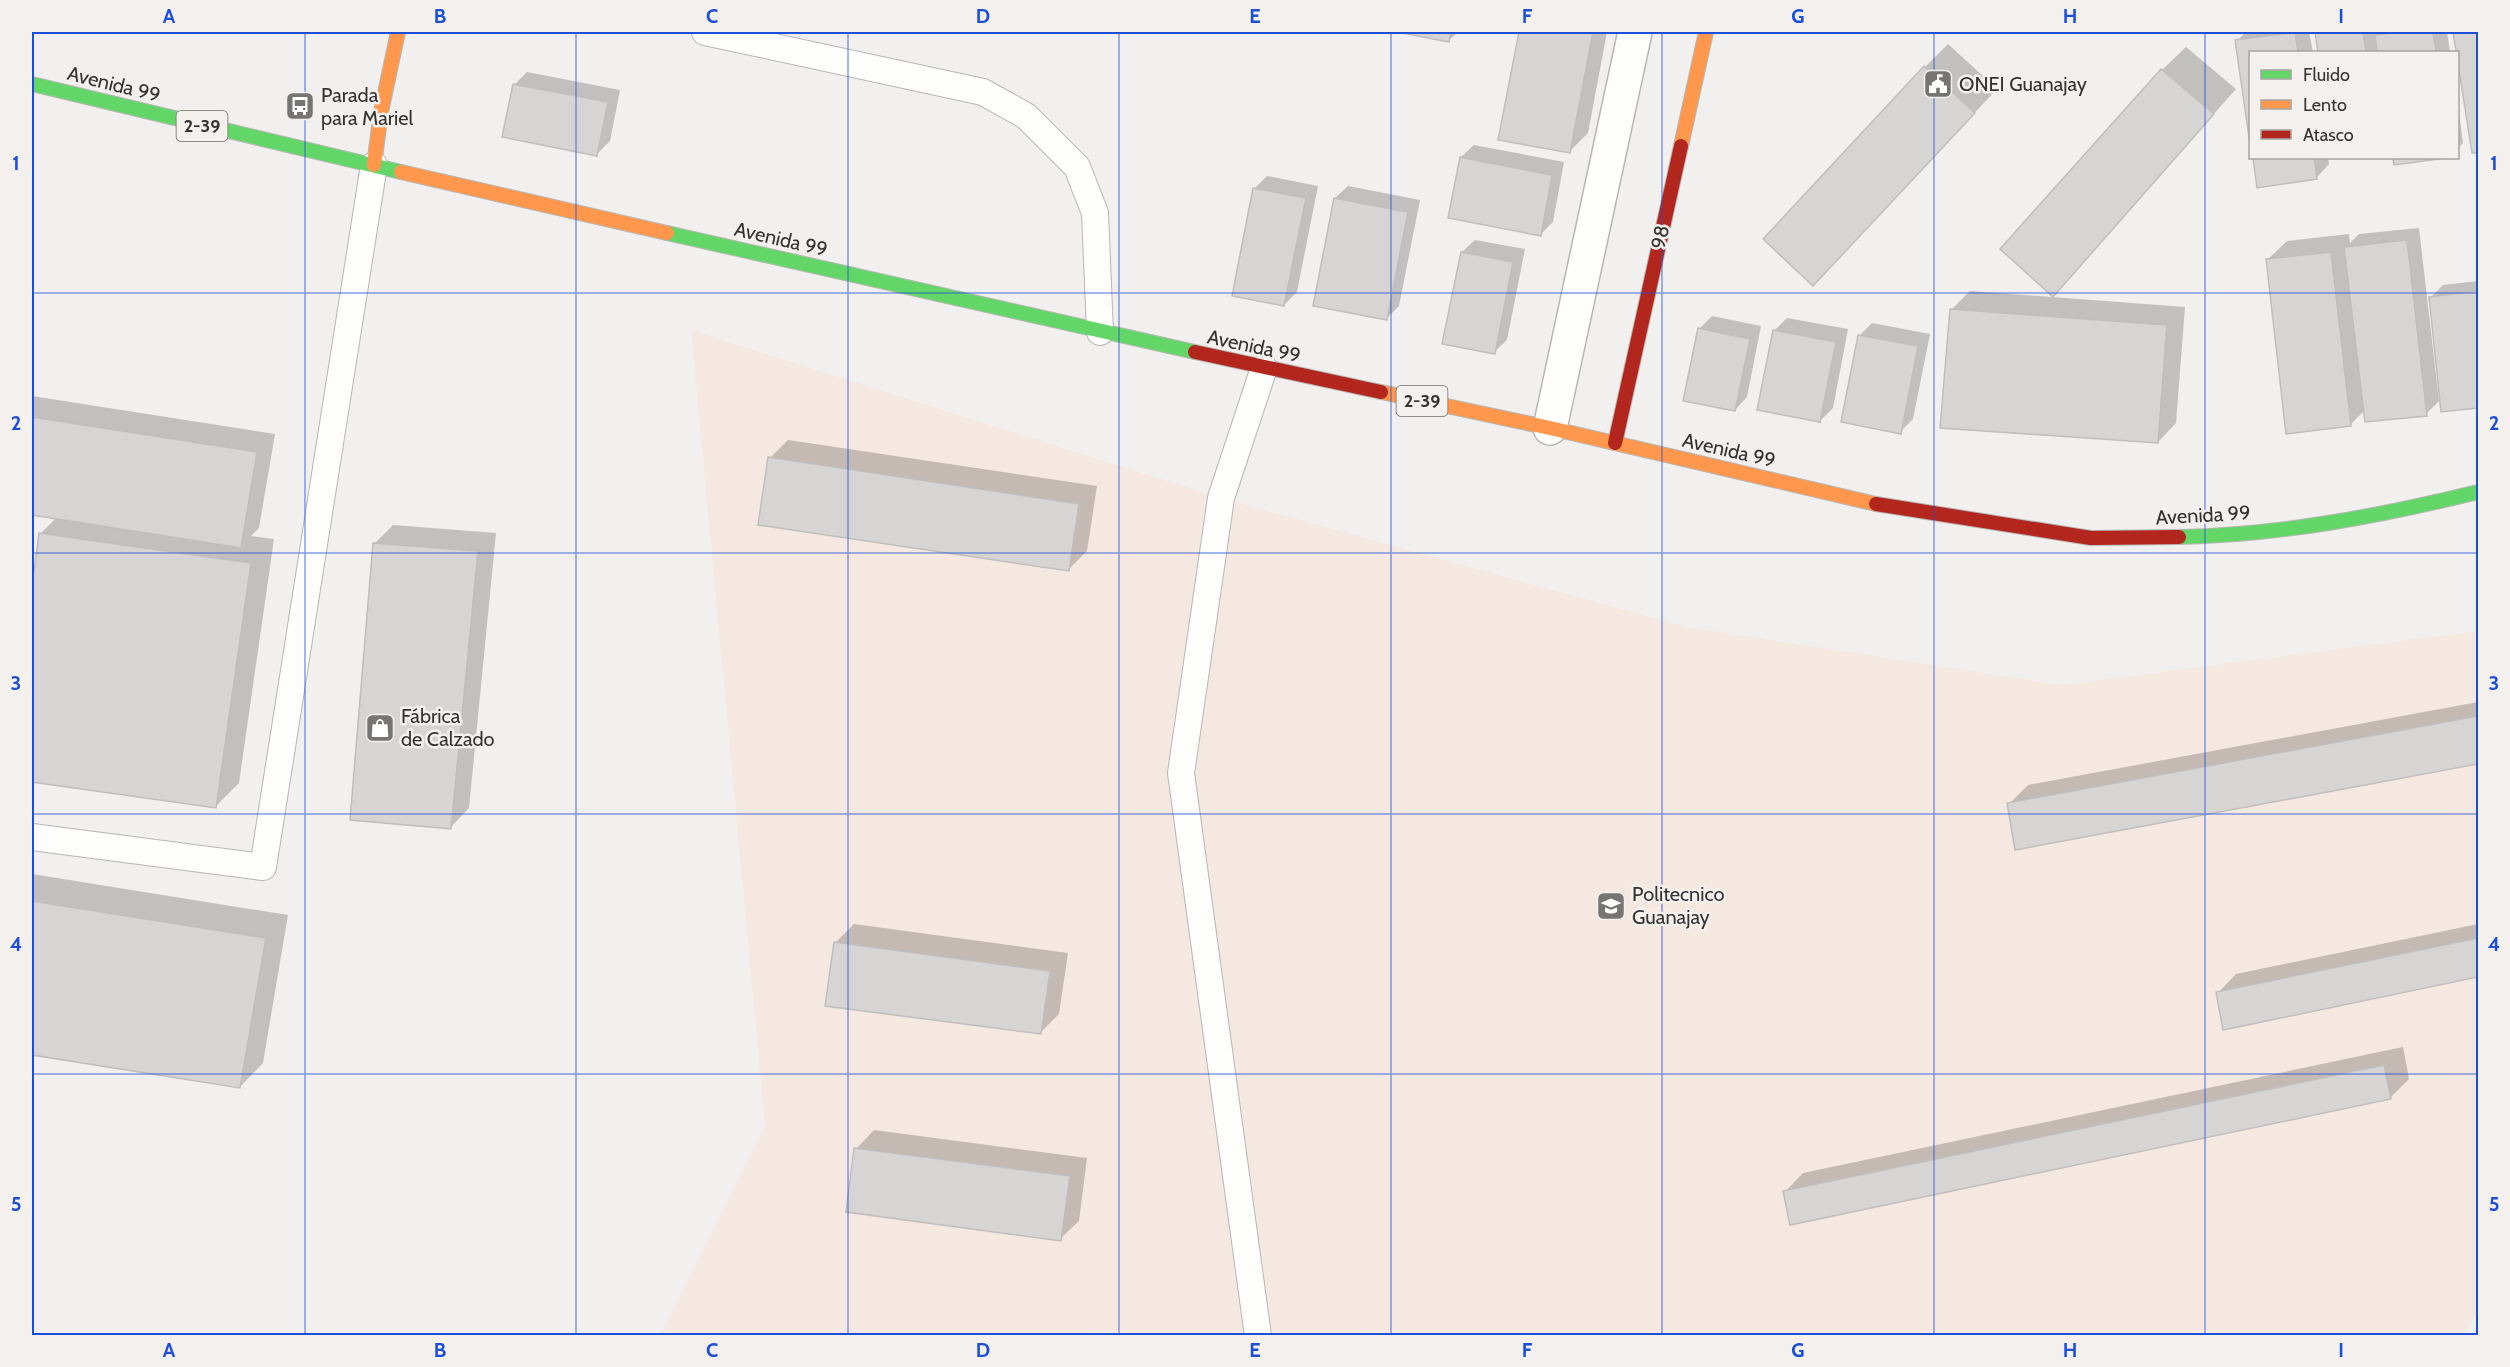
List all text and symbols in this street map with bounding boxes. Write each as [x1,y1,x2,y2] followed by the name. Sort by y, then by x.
[163,4,176,28] text: A
[434,4,446,28] text: B
[706,4,718,28] text: C
[976,4,990,28] text: D
[1249,4,1261,28] text: E
[1522,4,1533,28] text: F
[1791,4,1805,28] text: G
[2063,4,2077,28] text: H
[2338,4,2344,28] text: I
[2249,51,2459,159] legend
[65,61,163,107] street label: Avenida 99
[2303,64,2350,86] text: Fluido
[1922,68,1954,100] public building icon: ONEI Guanajay
[1959,72,2087,96] place label: ONEI Guanajay
[321,83,414,130] place label: Parada para Mariel
[284,90,316,122] bus stop icon: Parada para Mariel
[2303,94,2347,116] text: Lento
[176,111,228,141] road number: 2-39
[2303,124,2354,146] text: Atasco
[12,151,20,175] text: 1
[2490,151,2498,175] text: 1
[732,217,830,261] street label: Avenida 99
[1646,223,1674,251] street label: 98
[1205,324,1303,368] street label: Avenida 99
[1396,386,1448,416] road number: 2-39
[11,411,21,435] text: 2
[2489,411,2499,435] text: 2
[1680,428,1778,472] street label: Avenida 99
[2155,501,2251,529] street label: Avenida 99
[11,671,21,695] text: 3
[2489,671,2499,695] text: 3
[401,704,495,751] place label: Fábrica de Calzado
[364,712,396,744] shop icon: Fábrica de Calzado
[1632,882,1724,929] place label: Politecnico Guanajay
[1595,890,1627,922] school or university icon: Politecnico Guanajay
[10,932,22,956] text: 4
[2488,932,2500,956] text: 4
[11,1192,21,1216] text: 5
[2489,1192,2499,1216] text: 5
[163,1338,176,1362] text: A
[434,1338,446,1362] text: B
[706,1338,718,1362] text: C
[976,1338,990,1362] text: D
[1249,1338,1261,1362] text: E
[1522,1338,1533,1362] text: F
[1791,1338,1805,1362] text: G
[2063,1338,2077,1362] text: H
[2338,1338,2344,1362] text: I

